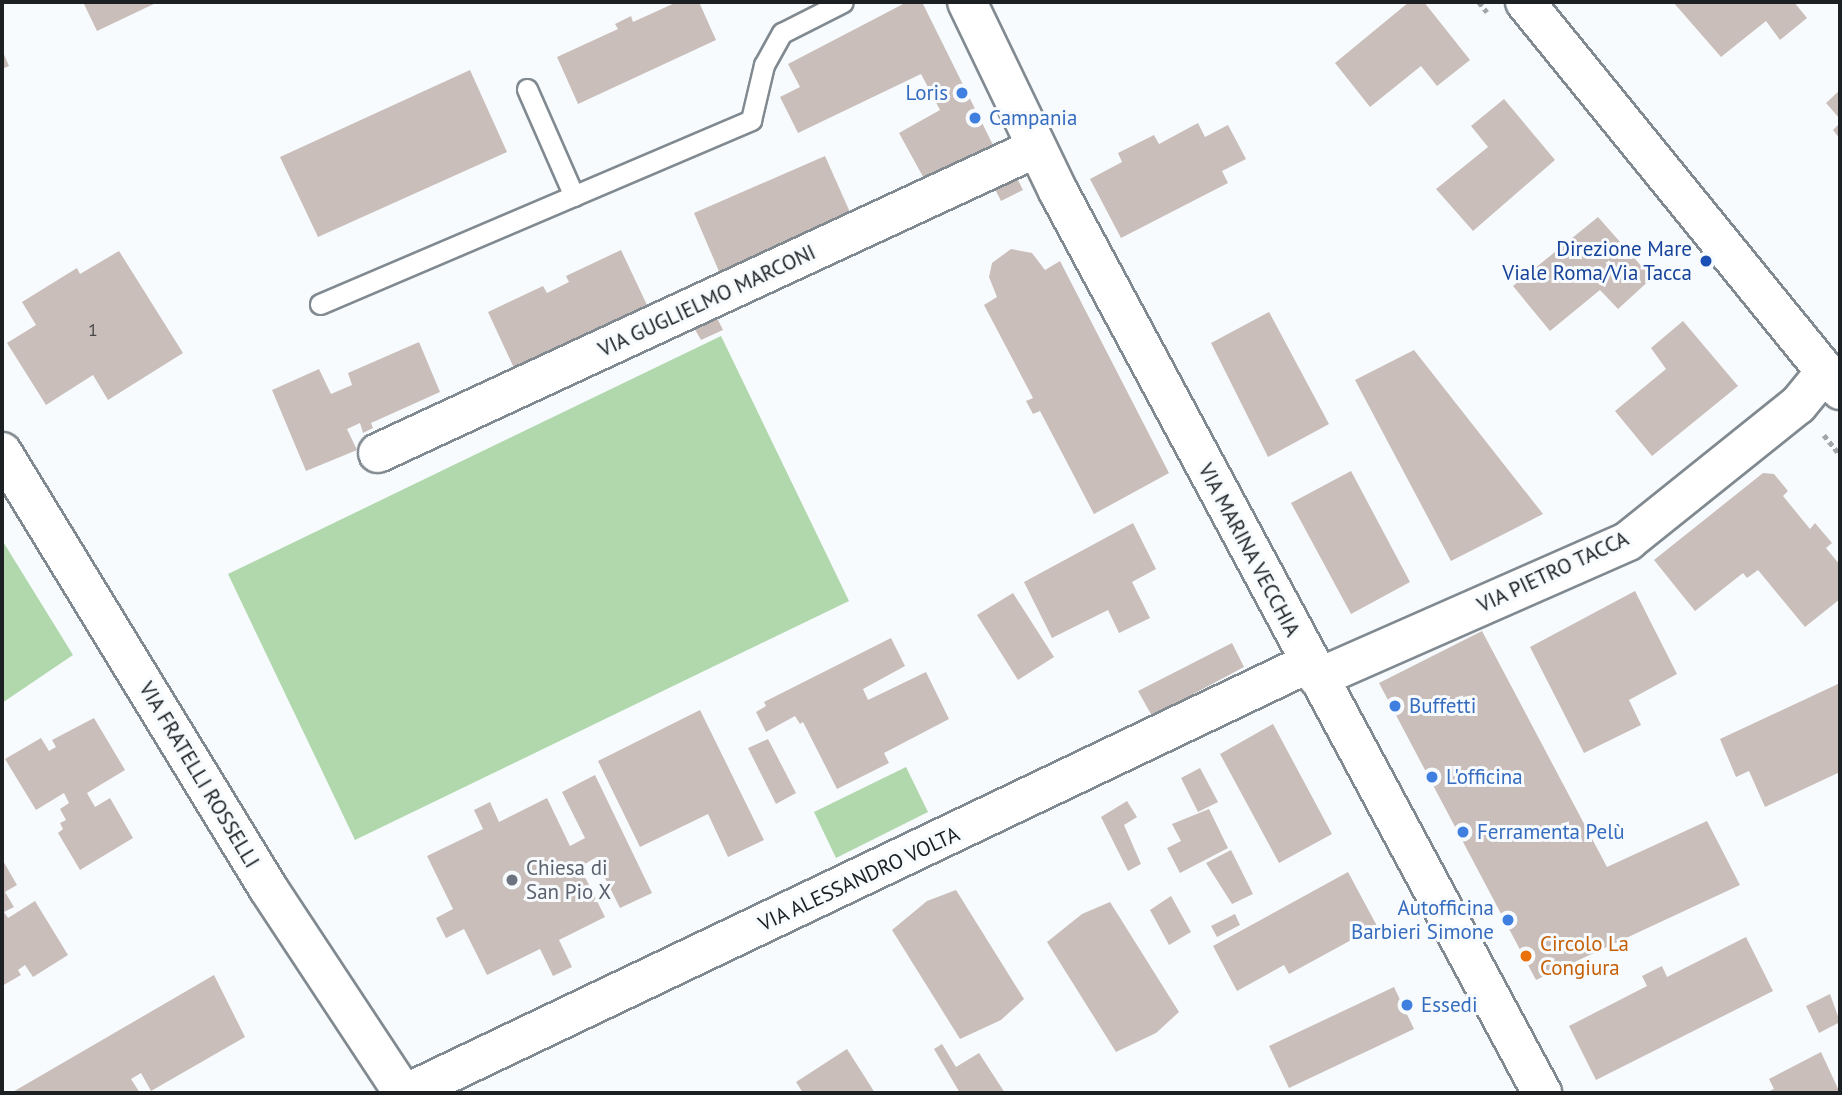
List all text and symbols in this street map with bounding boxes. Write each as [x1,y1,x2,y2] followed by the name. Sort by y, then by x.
[906,80,948,106] place label: Loris
[954,85,970,101] marker: Loris
[989,105,1077,131] place label: Campania
[967,110,983,126] marker: Campania
[1502,236,1692,286] place label: Direzione Mare Viale Roma/Via Tacca
[594,239,820,363] street label: VIA GUGLIELMO MARCONI
[1698,253,1714,269] marker: Direzione Mare Viale Roma/Via Tacca
[88,319,98,341] house number: 1
[1192,458,1306,642] street label: VIA MARINA VECCHIA
[1473,526,1633,618] street label: VIA PIETRO TACCA
[133,677,265,873] street label: VIA FRATELLI ROSSELLI
[1409,693,1476,719] place label: Buffetti
[1387,698,1403,714] marker: Buffetti
[1446,764,1523,790] place label: L'officina
[1424,769,1440,785] marker: L'officina
[1477,819,1625,845] place label: Ferramenta Pelù
[754,821,964,937] street label: VIA ALESSANDRO VOLTA
[1455,824,1471,840] marker: Ferramenta Pelù
[526,855,612,905] place label: Chiesa di San Pio X
[504,872,520,888] marker: Chiesa di San Pio X
[1351,895,1494,945] place label: Autofficina Barbieri Simone
[1500,912,1516,928] marker: Autofficina Barbieri Simone
[1540,931,1629,981] place label: Circolo La Congiura
[1518,948,1534,964] marker: Circolo La Congiura
[1421,992,1478,1018] place label: Essedi
[1399,997,1415,1013] marker: Essedi

